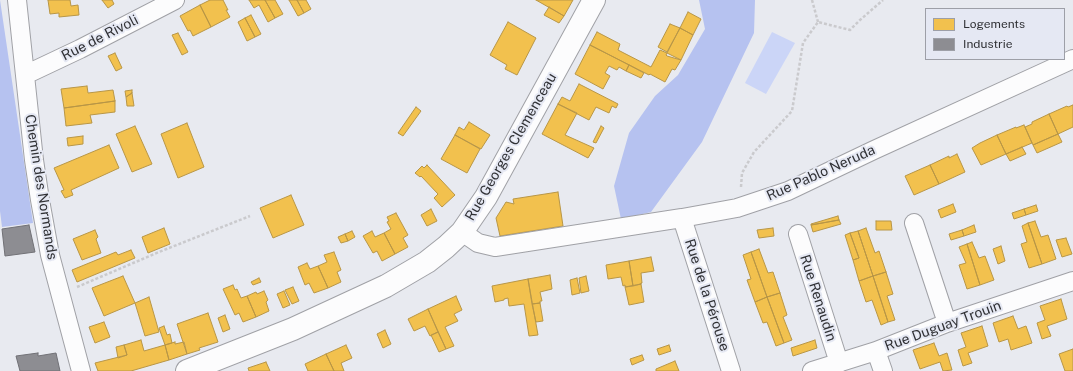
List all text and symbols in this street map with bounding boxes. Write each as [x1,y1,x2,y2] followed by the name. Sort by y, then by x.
[925,8,1065,60] legend
[59,11,141,65] street label: Rue de Rivoli
[963,17,1025,31] text: Logements
[963,37,1013,51] text: Industrie
[462,70,560,224] street label: Rue Georges Clemenceau
[21,113,61,261] street label: Chemin des Normands
[764,142,878,204] street label: Rue Pablo Neruda
[681,237,733,353] street label: Rue de la Pérouse
[796,253,840,343] street label: Rue Renaudin
[883,297,1003,355] street label: Rue Duguay Trouin

